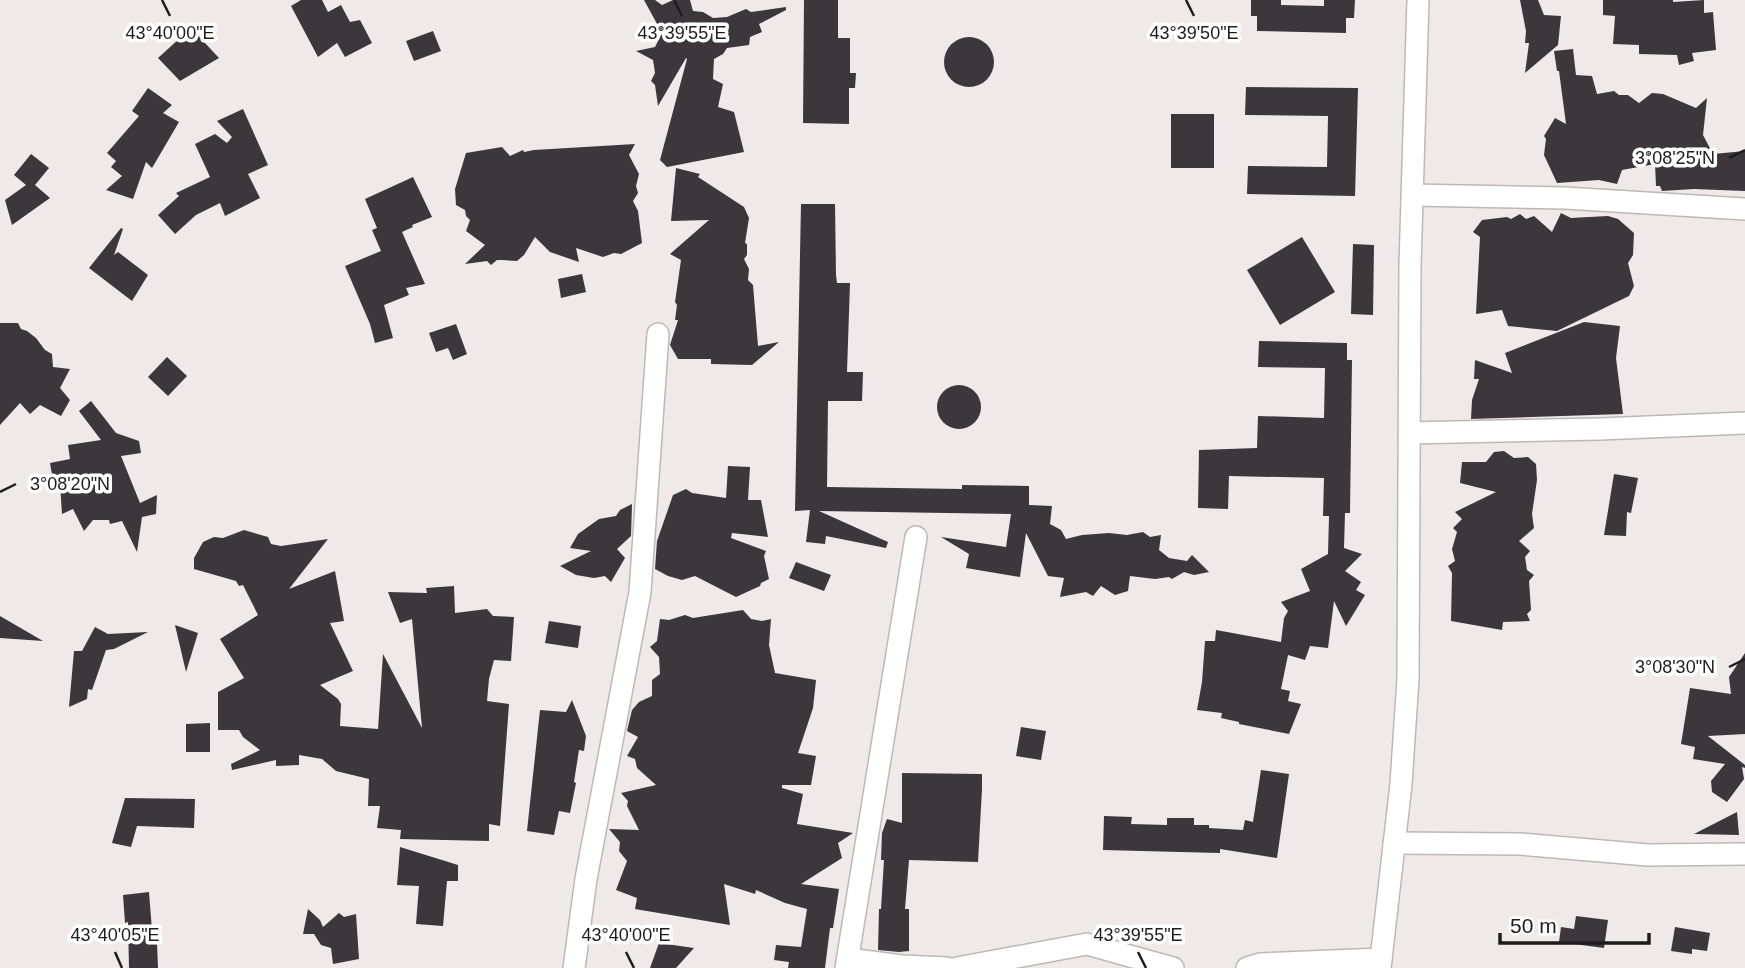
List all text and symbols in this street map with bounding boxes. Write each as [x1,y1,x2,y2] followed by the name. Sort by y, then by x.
[125,23,215,43] text: 43°40'00"E
[637,23,727,43] text: 43°39'55"E
[1149,23,1239,43] text: 43°39'50"E
[1635,148,1715,168] text: 3°08'25"N
[30,474,110,494] text: 3°08'20"N
[1635,657,1715,677] text: 3°08'30"N
[1500,902,1649,946] scale bar
[1510,914,1557,937] text: 50 m
[70,925,160,945] text: 43°40'05"E
[581,925,671,945] text: 43°40'00"E
[1093,925,1183,945] text: 43°39'55"E

